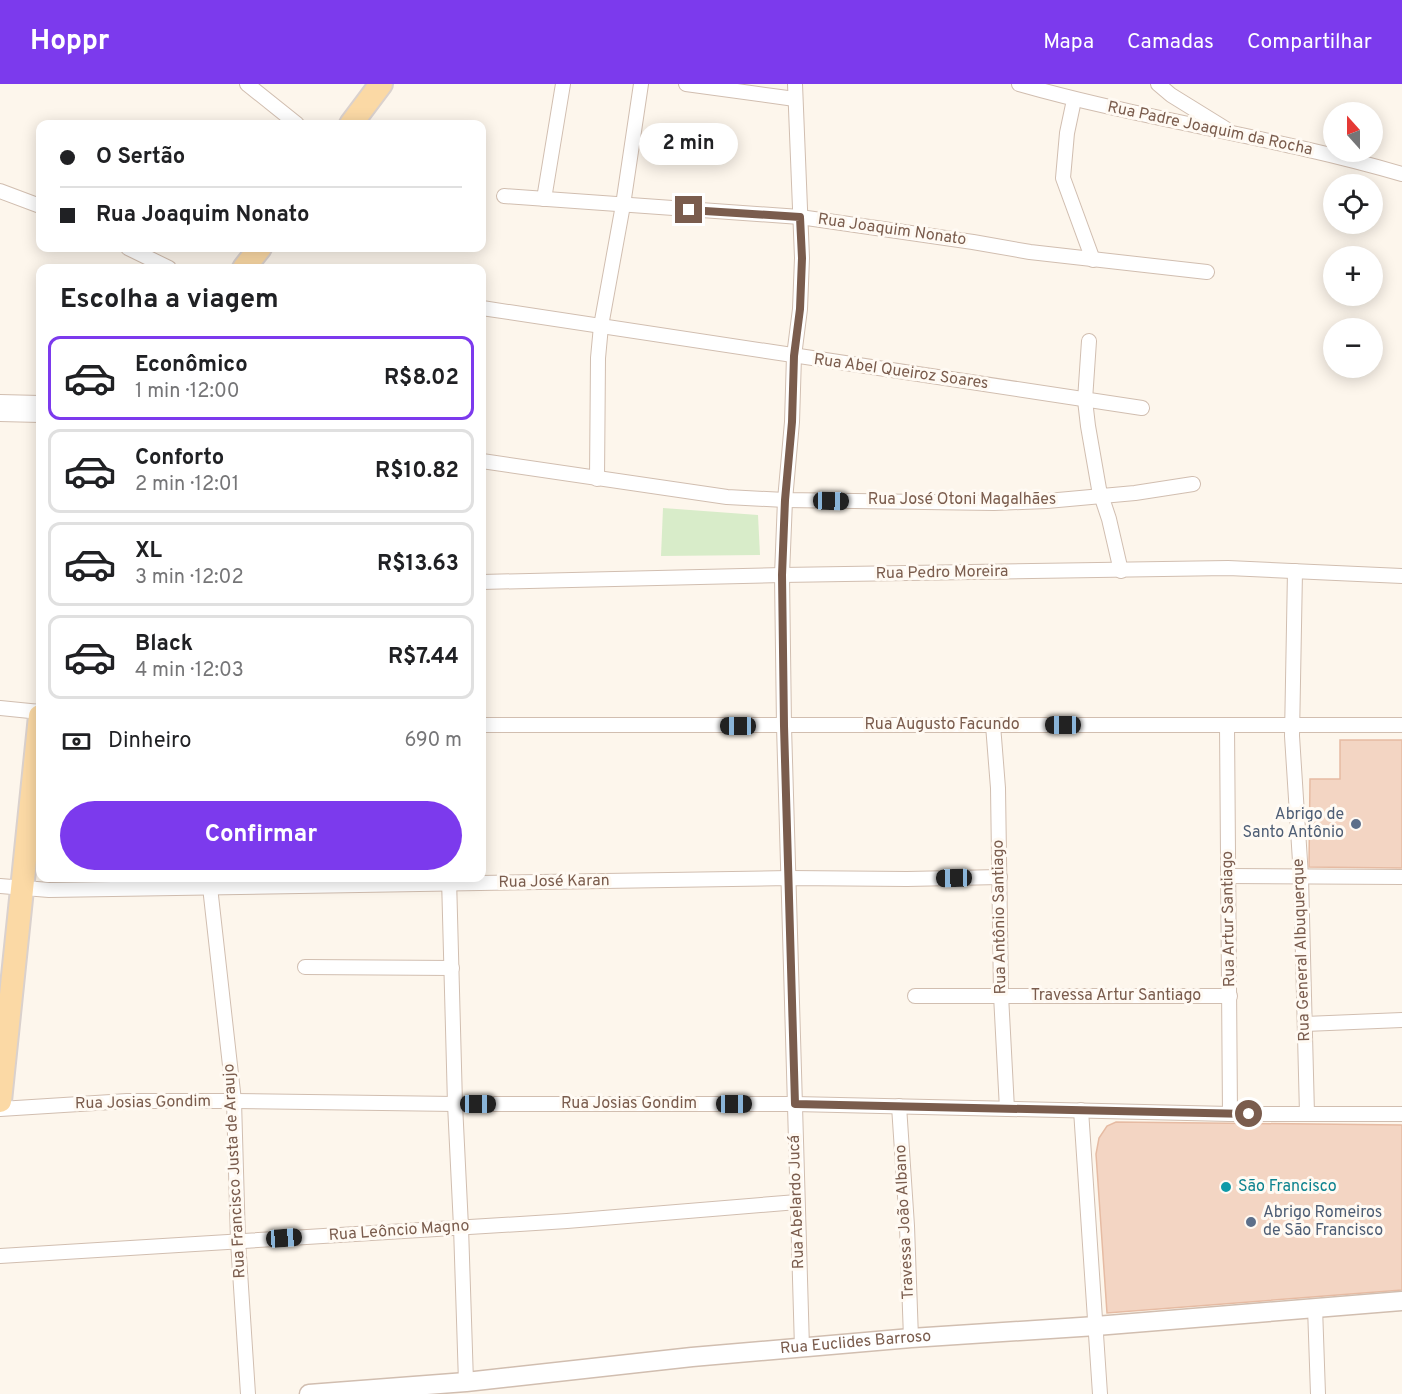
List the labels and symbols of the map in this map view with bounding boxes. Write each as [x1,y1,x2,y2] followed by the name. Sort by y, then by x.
[1106,97,1314,161] street label: Rua Padre Joaquim da Rocha
[1323,102,1383,162] north arrow
[640,123,738,165] callout: 2 min
[675,196,702,223] route end
[816,210,968,250] street label: Rua Joaquim Nonato
[812,350,990,394] street label: Rua Abel Queiroz Soares
[868,490,1056,510] street label: Rua José Otoni Magalhães
[813,492,849,510] car
[875,562,1009,584] street label: Rua Pedro Moreira
[864,715,1020,735] street label: Rua Augusto Facundo
[1045,716,1081,734] car
[720,717,756,735] car
[1242,805,1344,843] place label: Abrigo de Santo Antônio
[1349,817,1363,831] marker: Abrigo de Santo Antônio
[989,839,1011,995] street label: Rua Antônio Santiago
[1218,851,1240,987] street label: Rua Artur Santiago
[1289,858,1315,1042] street label: Rua General Albuquerque
[936,869,972,887] car
[498,871,610,893] street label: Rua José Karan
[1031,986,1201,1006] street label: Travessa Artur Santiago
[219,1063,251,1279] street label: Rua Francisco Justa de Araujo
[75,1092,211,1114] street label: Rua Josias Gondim
[561,1094,697,1114] street label: Rua Josias Gondim
[460,1095,496,1113] car
[716,1095,752,1113] car
[1235,1100,1262,1127] route start
[785,1135,809,1269] street label: Rua Abelardo Jucá
[891,1144,919,1300] street label: Travessa João Albano
[1238,1177,1337,1197] place label: São Francisco
[1219,1180,1233,1194] marker: São Francisco
[1263,1203,1383,1241] place label: Abrigo Romeiros de São Francisco
[1244,1215,1258,1229] marker: Abrigo Romeiros de São Francisco
[328,1216,470,1246] street label: Rua Leôncio Magno
[265,1228,303,1248] car
[779,1327,932,1359] street label: Rua Euclides Barroso

